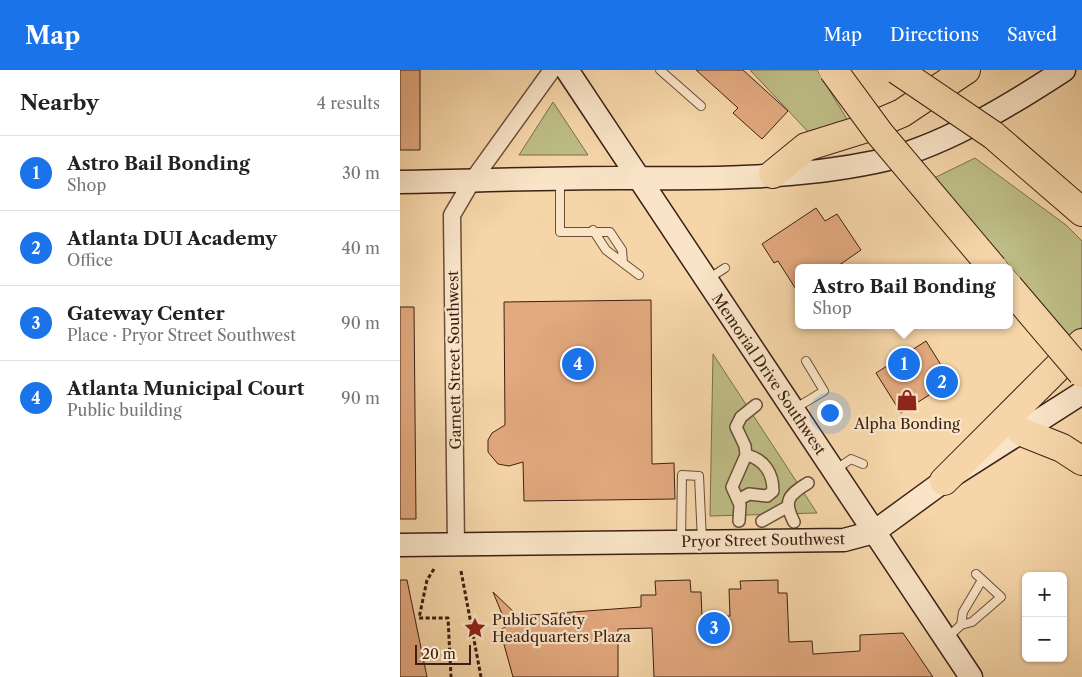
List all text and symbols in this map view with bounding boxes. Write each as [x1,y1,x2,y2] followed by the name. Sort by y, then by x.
[25,21,80,50] text: Map
[823,24,862,46] text: Map
[890,24,979,46] text: Directions
[1007,24,1057,46] text: Saved
[20,90,99,115] text: Nearby
[317,93,380,113] text: 4 results
[67,152,250,175] text: Astro Bail Bonding
[32,163,40,183] text: 1
[342,163,380,183] text: 30 m
[67,175,106,195] text: Shop
[67,227,277,250] text: Atlanta DUI Academy
[31,238,41,258] text: 2
[341,238,380,258] text: 40 m
[67,250,113,270] text: Office
[795,264,1013,329] popup
[443,270,465,450] street label: Garnett Street Southwest
[813,275,996,298] text: Astro Bail Bonding
[708,290,831,459] street label: Memorial Drive Southwest
[813,298,852,318] text: Shop
[67,302,225,325] text: Gateway Center
[31,313,41,333] text: 3
[341,313,380,333] text: 90 m
[67,325,296,345] text: Place · Pryor Street Southwest
[562,345,594,383] pin: 4
[888,345,920,383] pin: 1
[926,363,958,401] pin: 2
[67,377,304,400] text: Atlanta Municipal Court
[894,387,920,413] shop icon: Alpha Bonding
[31,388,41,408] text: 4
[341,388,380,408] text: 90 m
[67,400,182,420] text: Public building
[817,400,843,426] your location
[853,414,960,433] place label: Alpha Bonding
[681,529,846,551] street label: Pryor Street Southwest
[1022,572,1067,662] map controls
[1022,572,1067,617] button: +
[698,609,730,647] pin: 3
[492,610,631,646] place label: Public Safety Headquarters Plaza
[462,615,488,641] place icon: Public Safety Headquarters Plaza
[1022,617,1067,662] button: −
[415,642,471,665] scale bar
[422,645,456,663] text: 20 m

